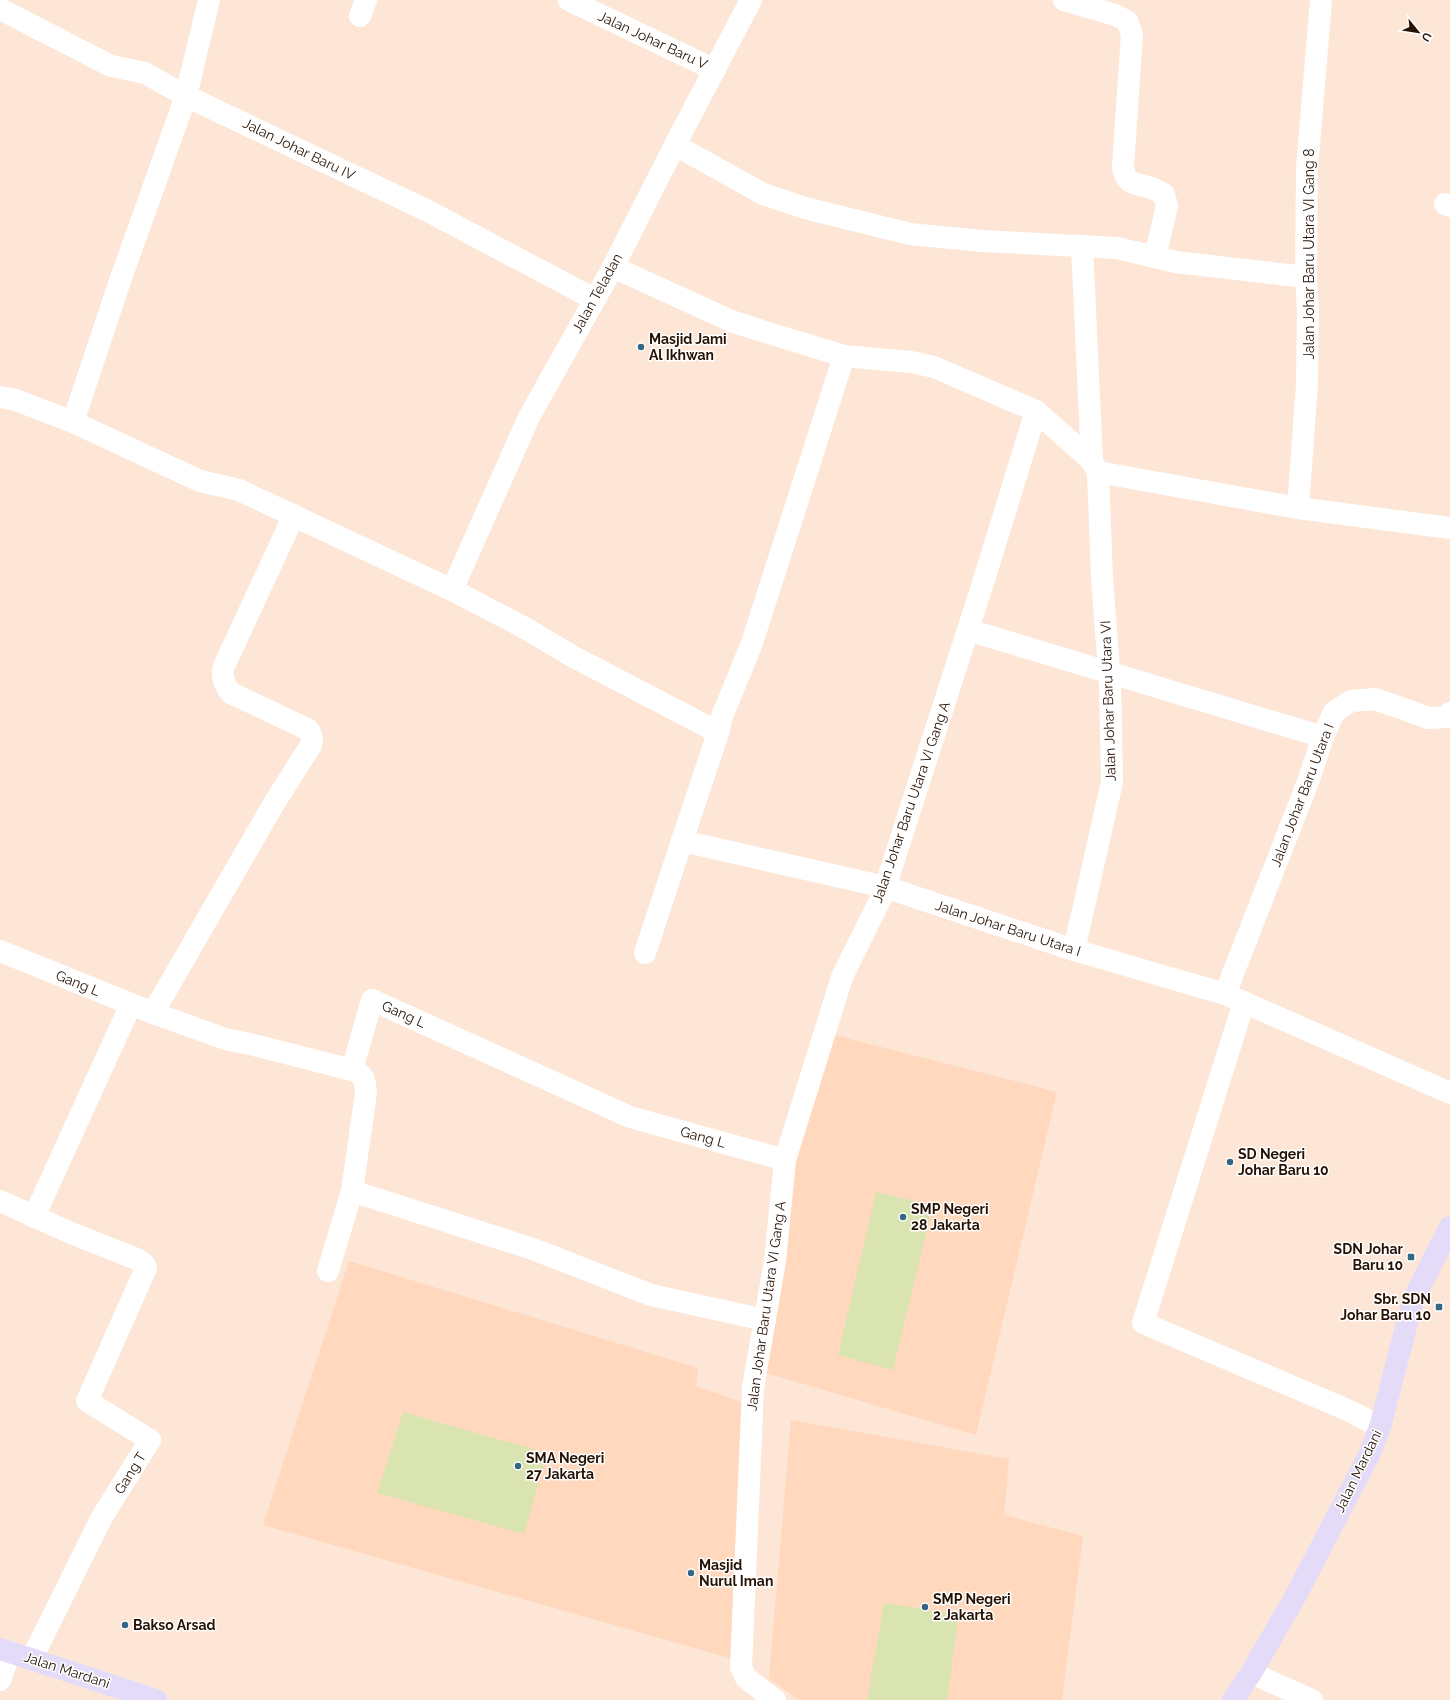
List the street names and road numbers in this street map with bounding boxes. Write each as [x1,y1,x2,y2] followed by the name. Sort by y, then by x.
[596,8,711,73] street label: Jalan Johar Baru V
[240,115,358,183] street label: Jalan Johar Baru IV
[1301,148,1317,360] street label: Jalan Johar Baru Utara VI Gang 8
[569,251,625,335] street label: Jalan Teladan
[1097,620,1119,782] street label: Jalan Johar Baru Utara VI
[869,699,953,905] street label: Jalan Johar Baru Utara VI Gang A
[1267,721,1337,869] street label: Jalan Johar Baru Utara I
[933,897,1083,959] street label: Jalan Johar Baru Utara I
[54,967,102,999] street label: Gang L
[380,997,428,1031] street label: Gang L
[679,1123,727,1151] street label: Gang L
[743,1200,789,1412] street label: Jalan Johar Baru Utara VI Gang A
[1331,1427,1385,1515] street label: Jalan Mardani
[111,1449,149,1497] street label: Gang T
[22,1649,112,1691] street label: Jalan Mardani

